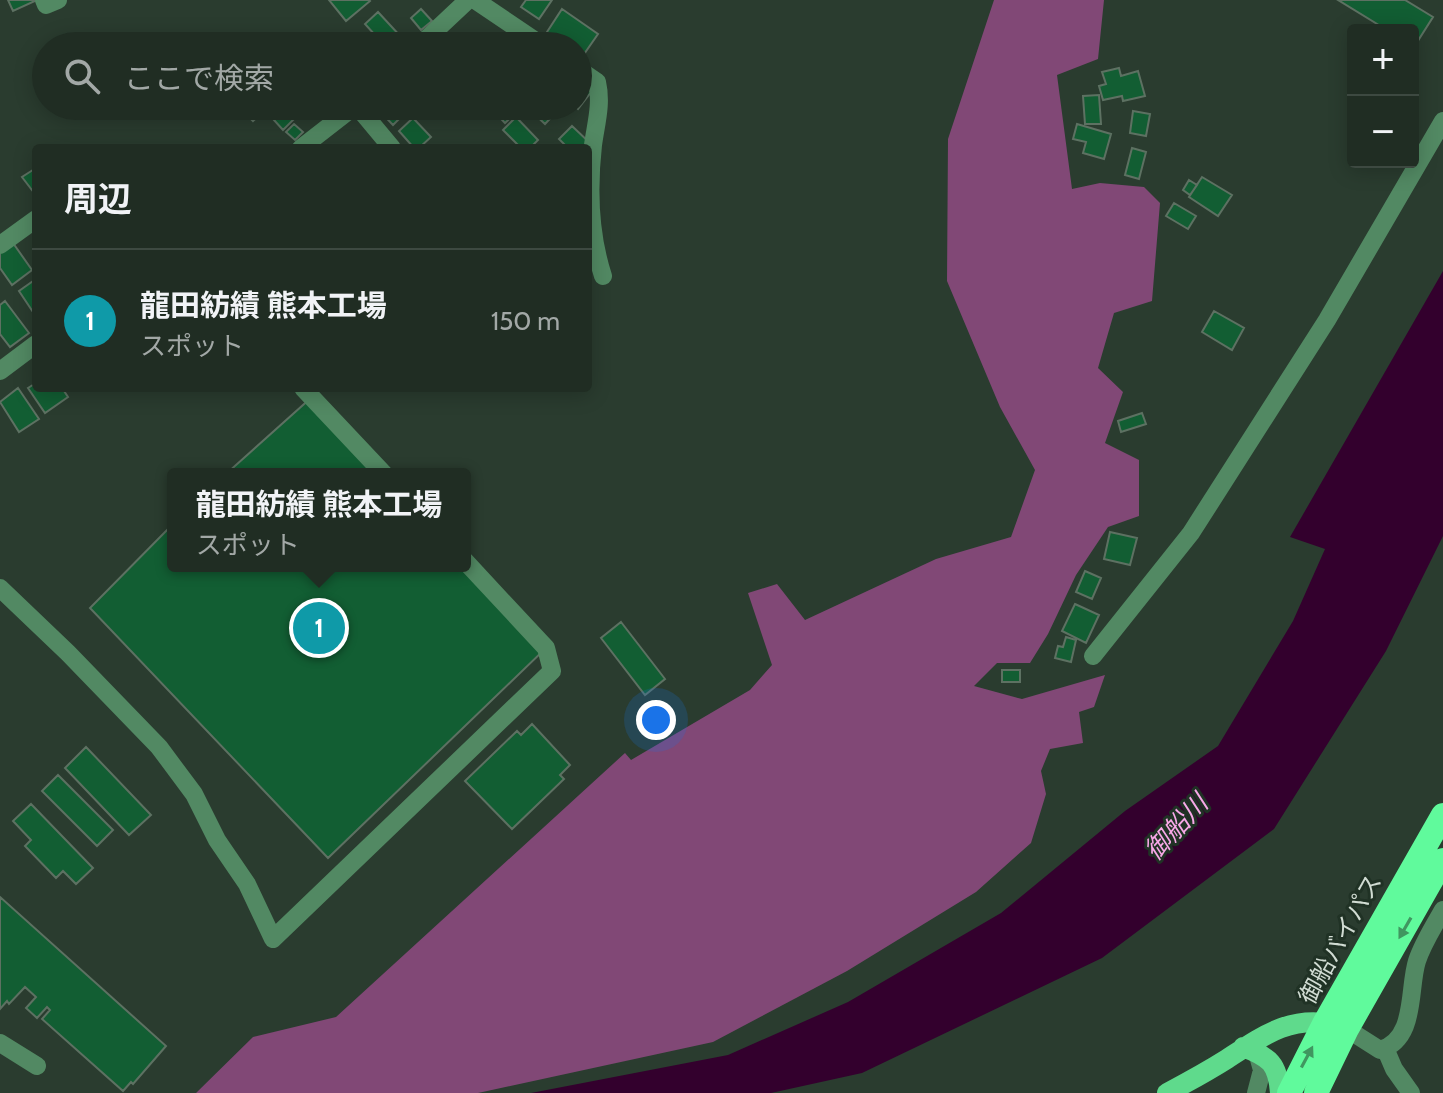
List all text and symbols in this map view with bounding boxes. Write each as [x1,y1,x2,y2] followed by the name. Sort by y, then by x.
[1347,24,1419,168] map controls
[1347,24,1419,96] button: +
[32,32,592,120] search box
[60,54,104,98] icon: search
[124,60,274,97] text: ここで検索
[1347,96,1419,168] button: −
[64,178,132,220] text: 周辺
[140,287,387,324] text: 龍田紡績 熊本工場
[85,305,95,337] text: 1
[491,305,560,337] text: 150 m
[140,330,244,362] text: スポット
[167,468,471,572] popup
[196,486,442,523] text: 龍田紡績 熊本工場
[196,529,300,561] text: スポット
[293,598,345,658] pin: 1
[636,700,676,740] your location
[1138,785,1216,866] water label: 御船川
[1293,869,1387,1009] street label: 御船バイパス
[1398,917,1412,939] one-way arrow
[1300,1046,1313,1069] one-way arrow

